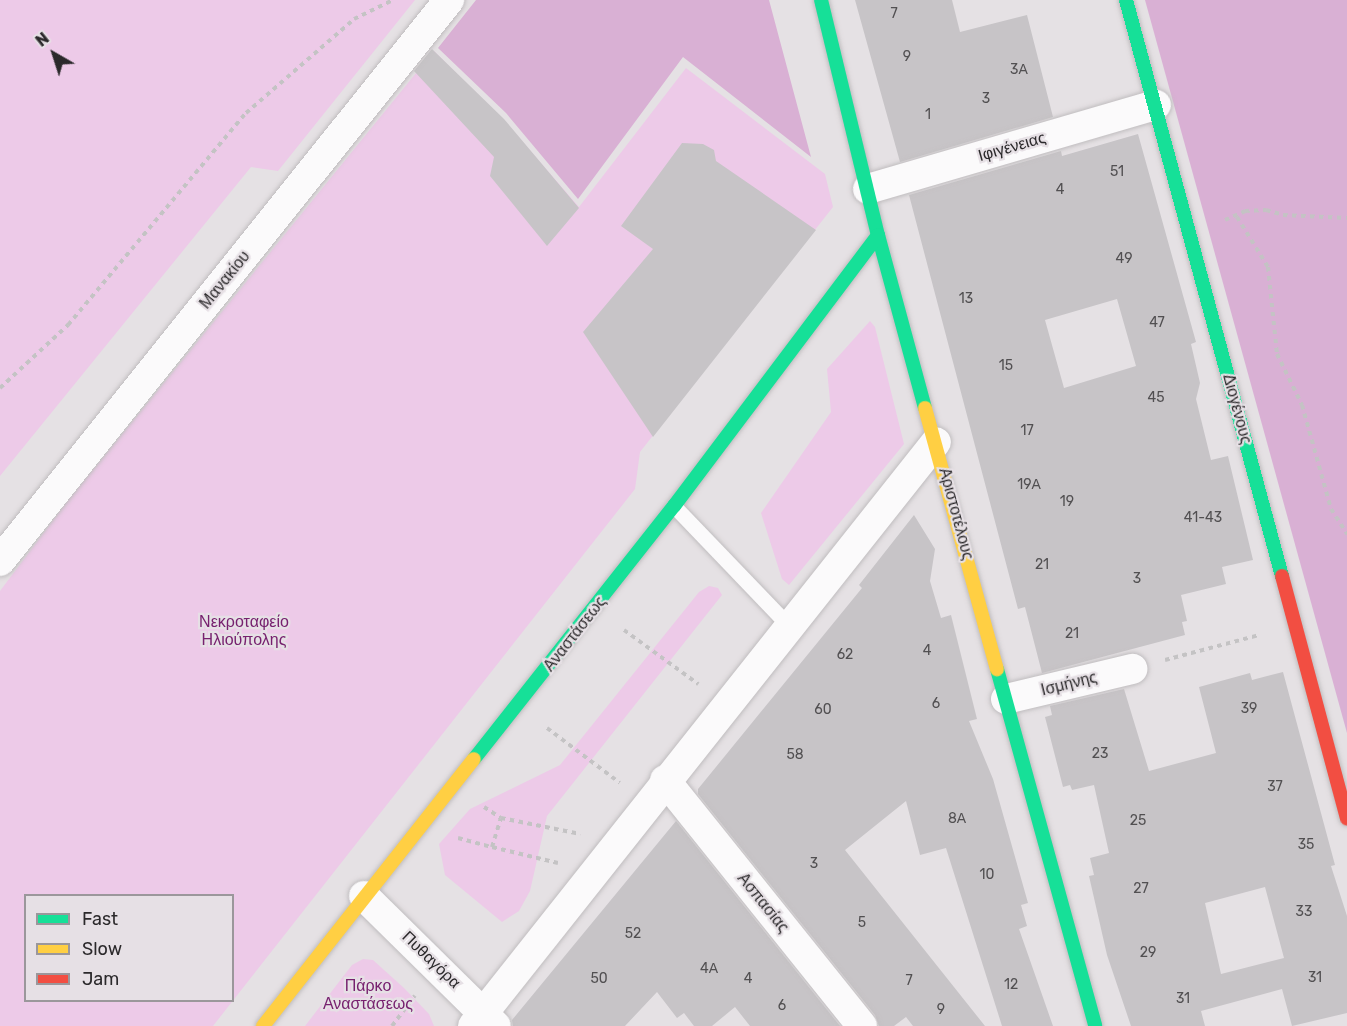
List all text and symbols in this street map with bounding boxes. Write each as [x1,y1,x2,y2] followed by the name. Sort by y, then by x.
[890,6,898,22] house number: 7
[24,24,84,84] north arrow
[32,29,53,51] text: N
[903,49,911,65] house number: 9
[1010,62,1028,78] house number: 3Α
[982,91,990,107] house number: 3
[925,107,931,123] house number: 1
[976,128,1048,166] street label: Ιφιγένειας
[1110,164,1124,180] house number: 51
[1056,182,1064,198] house number: 4
[196,247,254,313] street label: Μανακίου
[1116,251,1132,267] house number: 49
[959,291,973,307] house number: 13
[1149,315,1165,331] house number: 47
[999,358,1013,374] house number: 15
[1218,372,1256,446] street label: Διογένους
[1147,390,1165,406] house number: 45
[1020,423,1034,439] house number: 17
[934,466,978,562] street label: Αριστοτέλους
[1017,477,1041,493] house number: 19Α
[1060,494,1074,510] house number: 19
[1184,510,1222,526] house number: 41-43
[1035,557,1049,573] house number: 21
[1133,571,1141,587] house number: 3
[540,593,610,675] street label: Αναστάσεως
[199,612,289,650] park label: Νεκροταφείο Ηλιούπολης
[1065,626,1079,642] house number: 21
[923,643,931,659] house number: 4
[837,647,853,663] house number: 62
[1039,668,1099,700] street label: Ισμήνης
[932,696,940,712] house number: 6
[1241,701,1257,717] house number: 39
[814,702,832,718] house number: 60
[1092,746,1108,762] house number: 23
[786,747,804,763] house number: 58
[1267,779,1283,795] house number: 37
[948,811,966,827] house number: 8Α
[1130,813,1146,829] house number: 25
[1298,837,1314,853] house number: 35
[810,856,818,872] house number: 3
[980,867,994,883] house number: 10
[733,869,793,937] street label: Ασπασίας
[1133,881,1149,897] house number: 27
[24,894,234,1002] legend
[1296,904,1312,920] house number: 33
[82,908,118,930] text: Fast
[858,915,866,931] house number: 5
[625,926,641,942] house number: 52
[398,927,464,993] street label: Πυθαγόρα
[82,938,122,960] text: Slow
[1140,945,1156,961] house number: 29
[700,961,718,977] house number: 4Α
[82,968,119,990] text: Jam
[1308,970,1322,986] house number: 31
[590,971,608,987] house number: 50
[744,971,752,987] house number: 4
[905,973,913,989] house number: 7
[323,976,413,1014] park label: Πάρκο Αναστάσεως
[1004,977,1018,993] house number: 12
[1176,991,1190,1007] house number: 31
[778,998,786,1014] house number: 6
[937,1002,945,1018] house number: 9

